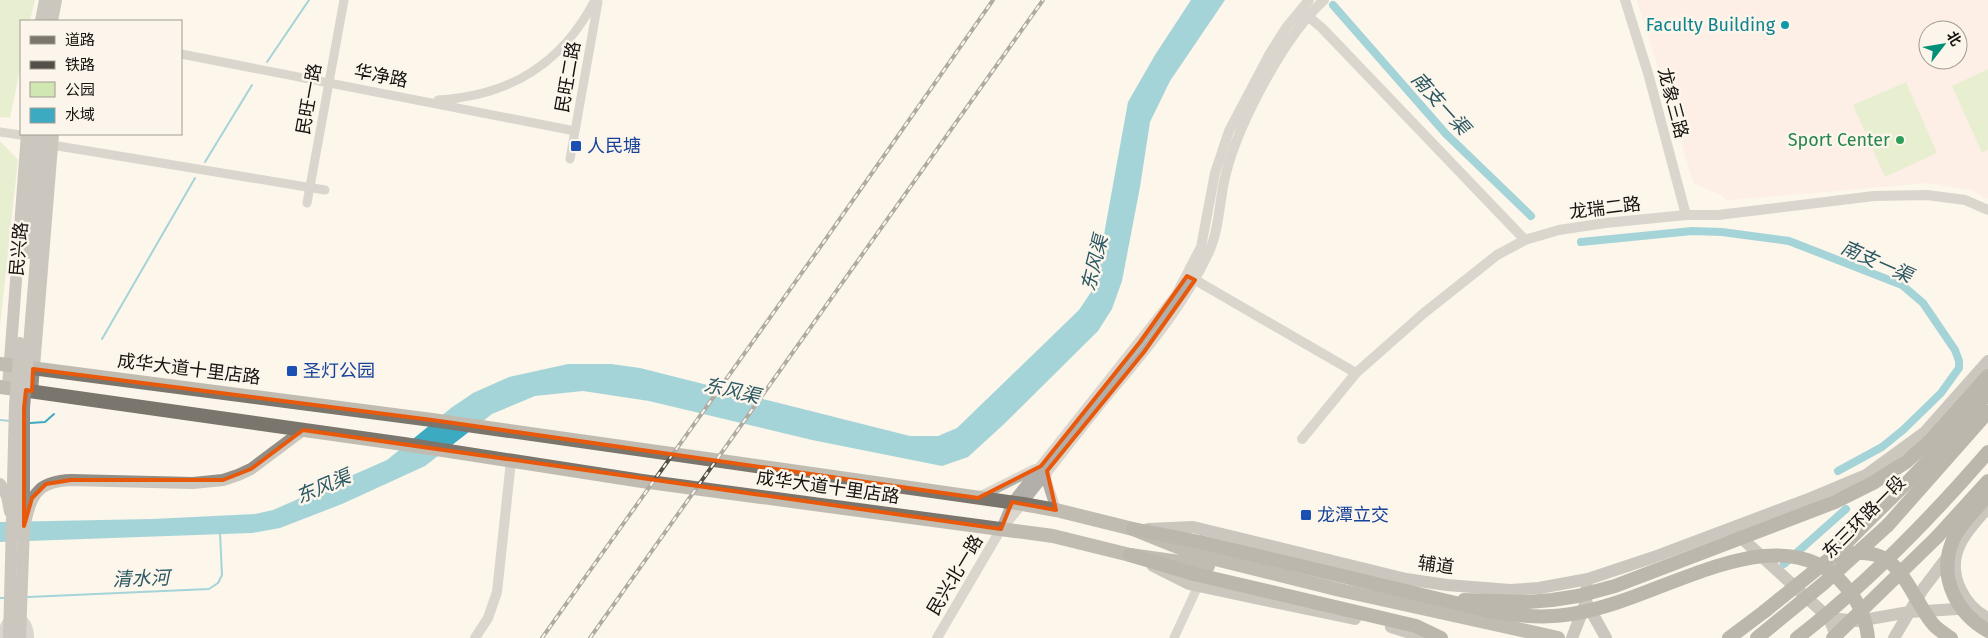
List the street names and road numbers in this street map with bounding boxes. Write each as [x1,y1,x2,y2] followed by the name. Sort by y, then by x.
[551,40,585,114] street label: 民旺二路
[352,60,410,92] street label: 华净路
[292,62,326,136] street label: 民旺一路
[1653,65,1693,141] street label: 龙象三路
[1568,193,1642,223] street label: 龙瑞二路
[6,221,32,277] street label: 民兴路
[116,349,262,389] street label: 成华大道十里店路
[755,466,901,508] street label: 成华大道十里店路
[1818,471,1910,563] street label: 东三环路一段
[922,531,988,619] street label: 民兴北一路
[1417,552,1455,578] street label: 辅道

